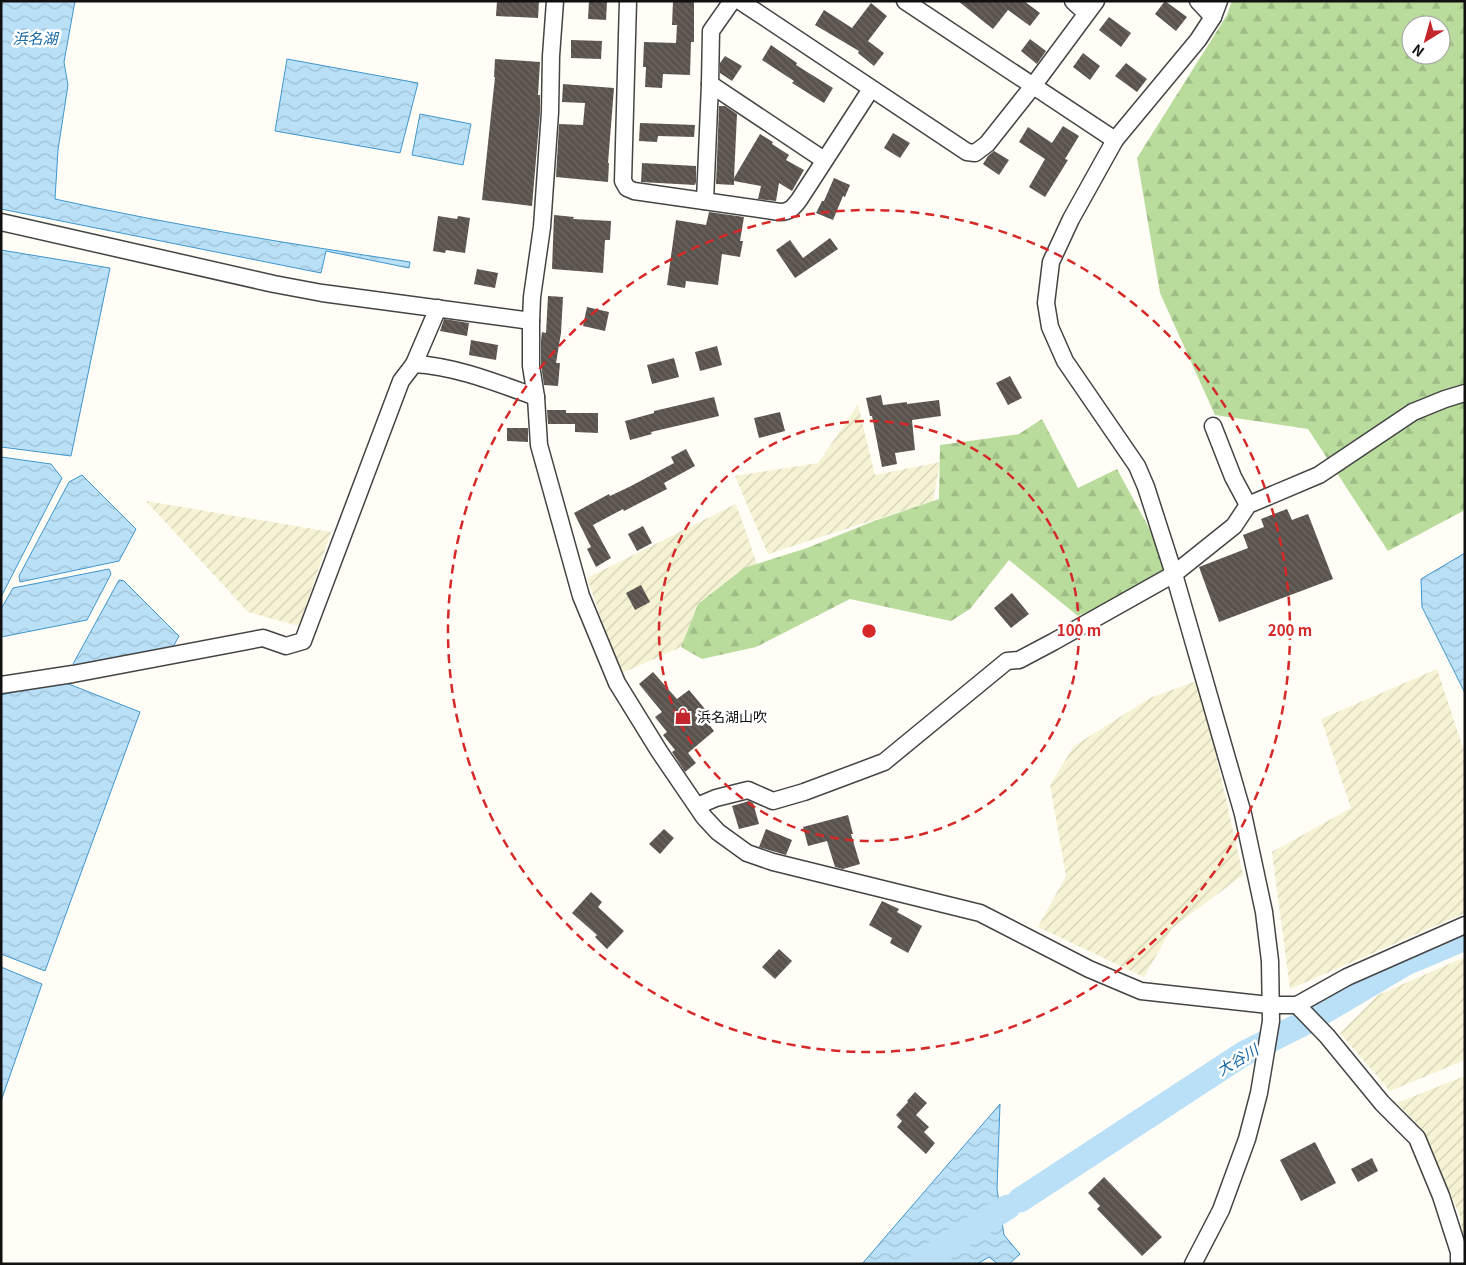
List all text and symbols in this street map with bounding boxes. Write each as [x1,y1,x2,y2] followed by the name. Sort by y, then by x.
[1401,15,1451,65] north arrow
[12,27,59,48] water label: 浜名湖
[1407,40,1428,62] text: N
[1057,619,1101,640] text: 100 m
[1268,619,1312,640] text: 200 m
[860,622,878,640] centre of rings
[673,706,693,726] shop icon: 浜名湖山吹
[697,706,767,726] place label: 浜名湖山吹
[1212,1037,1263,1080] water label: 大谷川

